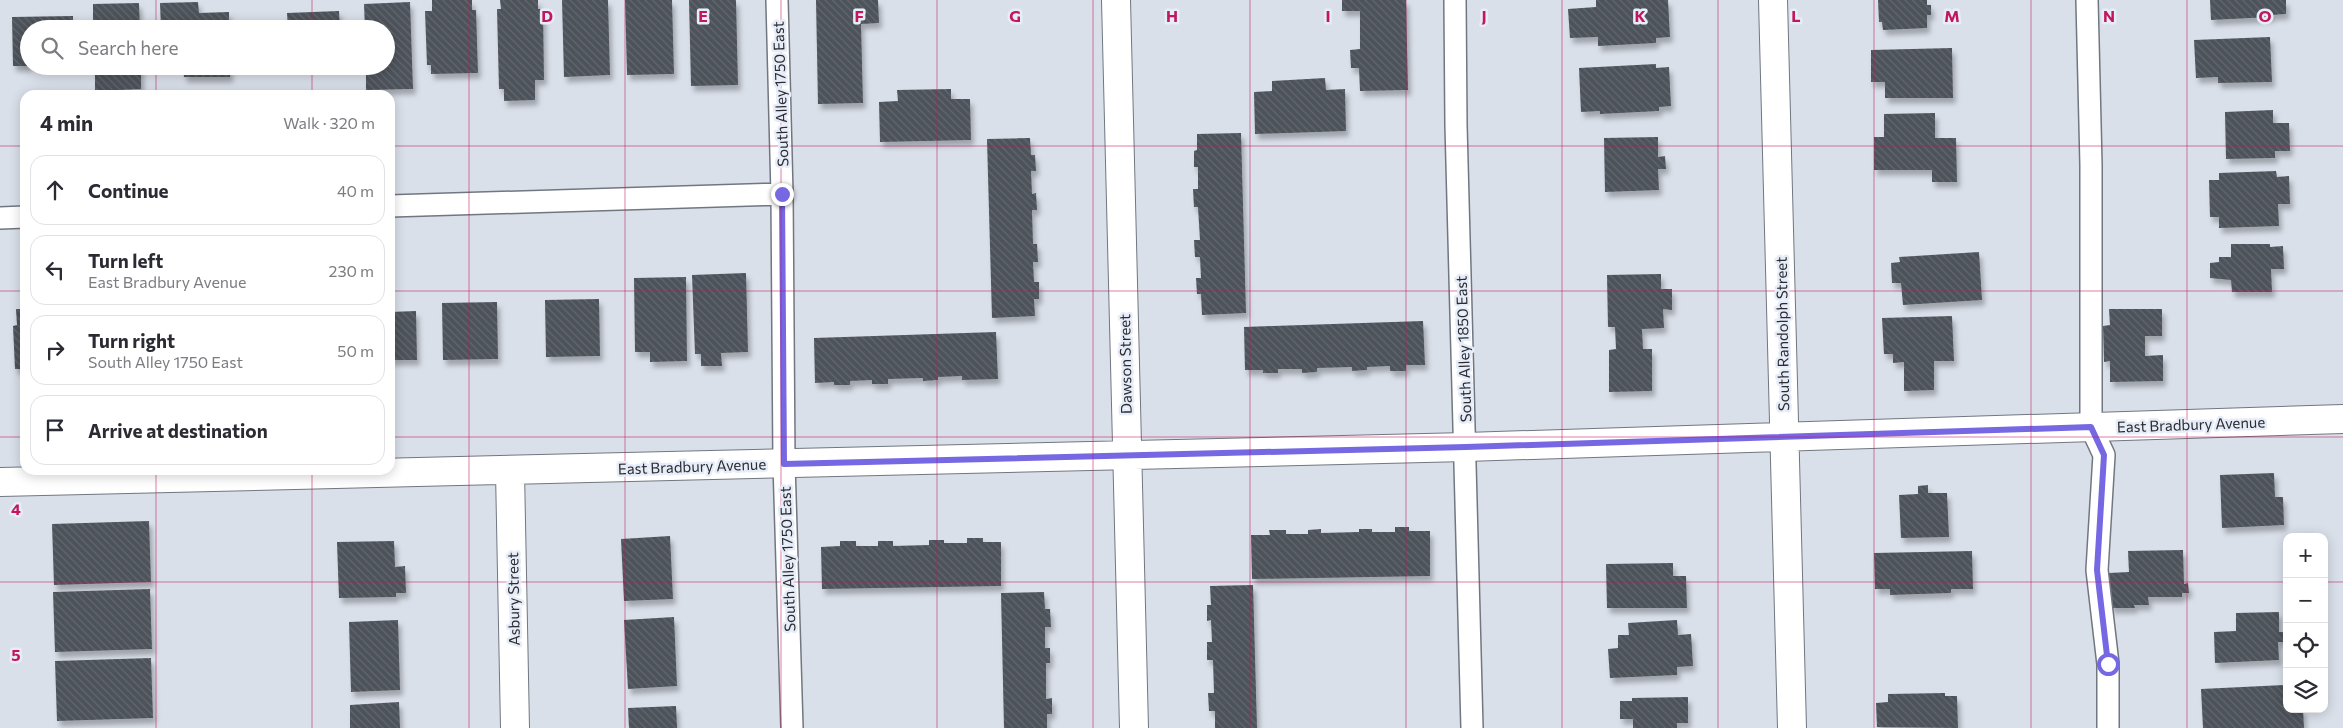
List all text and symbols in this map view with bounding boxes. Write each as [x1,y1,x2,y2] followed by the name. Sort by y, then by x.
[541,6,553,25] text: D
[698,6,708,25] text: E
[854,6,864,25] text: F
[1009,6,1021,25] text: G
[1166,6,1178,25] text: H
[1325,6,1331,25] text: I
[1481,6,1487,25] text: J
[1634,6,1646,25] text: K
[1791,6,1801,25] text: L
[1944,6,1960,25] text: M
[2103,6,2115,25] text: N
[2258,6,2272,25] text: O
[20,20,395,75] search box
[768,21,792,167] street label: South Alley 1750 East
[38,34,66,62] icon: search
[78,36,178,59] text: Search here
[40,110,93,135] text: 4 min
[283,113,375,132] text: Walk · 320 m
[41,176,69,204] icon: ahead
[88,179,168,202] text: Continue
[337,181,374,200] text: 40 m
[771,183,794,206] route end
[88,249,163,272] text: Turn left
[41,256,69,284] icon: left
[1772,257,1792,411] street label: South Randolph Street
[329,261,374,280] text: 230 m
[88,272,246,291] text: East Bradbury Avenue
[1451,275,1475,423] street label: South Alley 1850 East
[1115,314,1135,414] street label: Dawson Street
[88,329,175,352] text: Turn right
[41,336,69,364] icon: right
[337,341,374,360] text: 50 m
[88,352,243,371] text: South Alley 1750 East
[2116,412,2266,436] street label: East Bradbury Avenue
[41,416,69,444] icon: arrive
[88,419,268,442] text: Arrive at destination
[617,454,767,478] street label: East Bradbury Avenue
[775,486,799,632] street label: South Alley 1750 East
[11,499,21,518] text: 4
[2283,533,2328,713] map controls
[2283,533,2328,578] button: +
[503,552,523,646] street label: Asbury Street
[2283,578,2328,623] button: −
[2283,623,2328,668] button: locate
[11,645,21,664] text: 5
[2097,653,2120,676] route start
[2283,668,2328,713] button: layers

